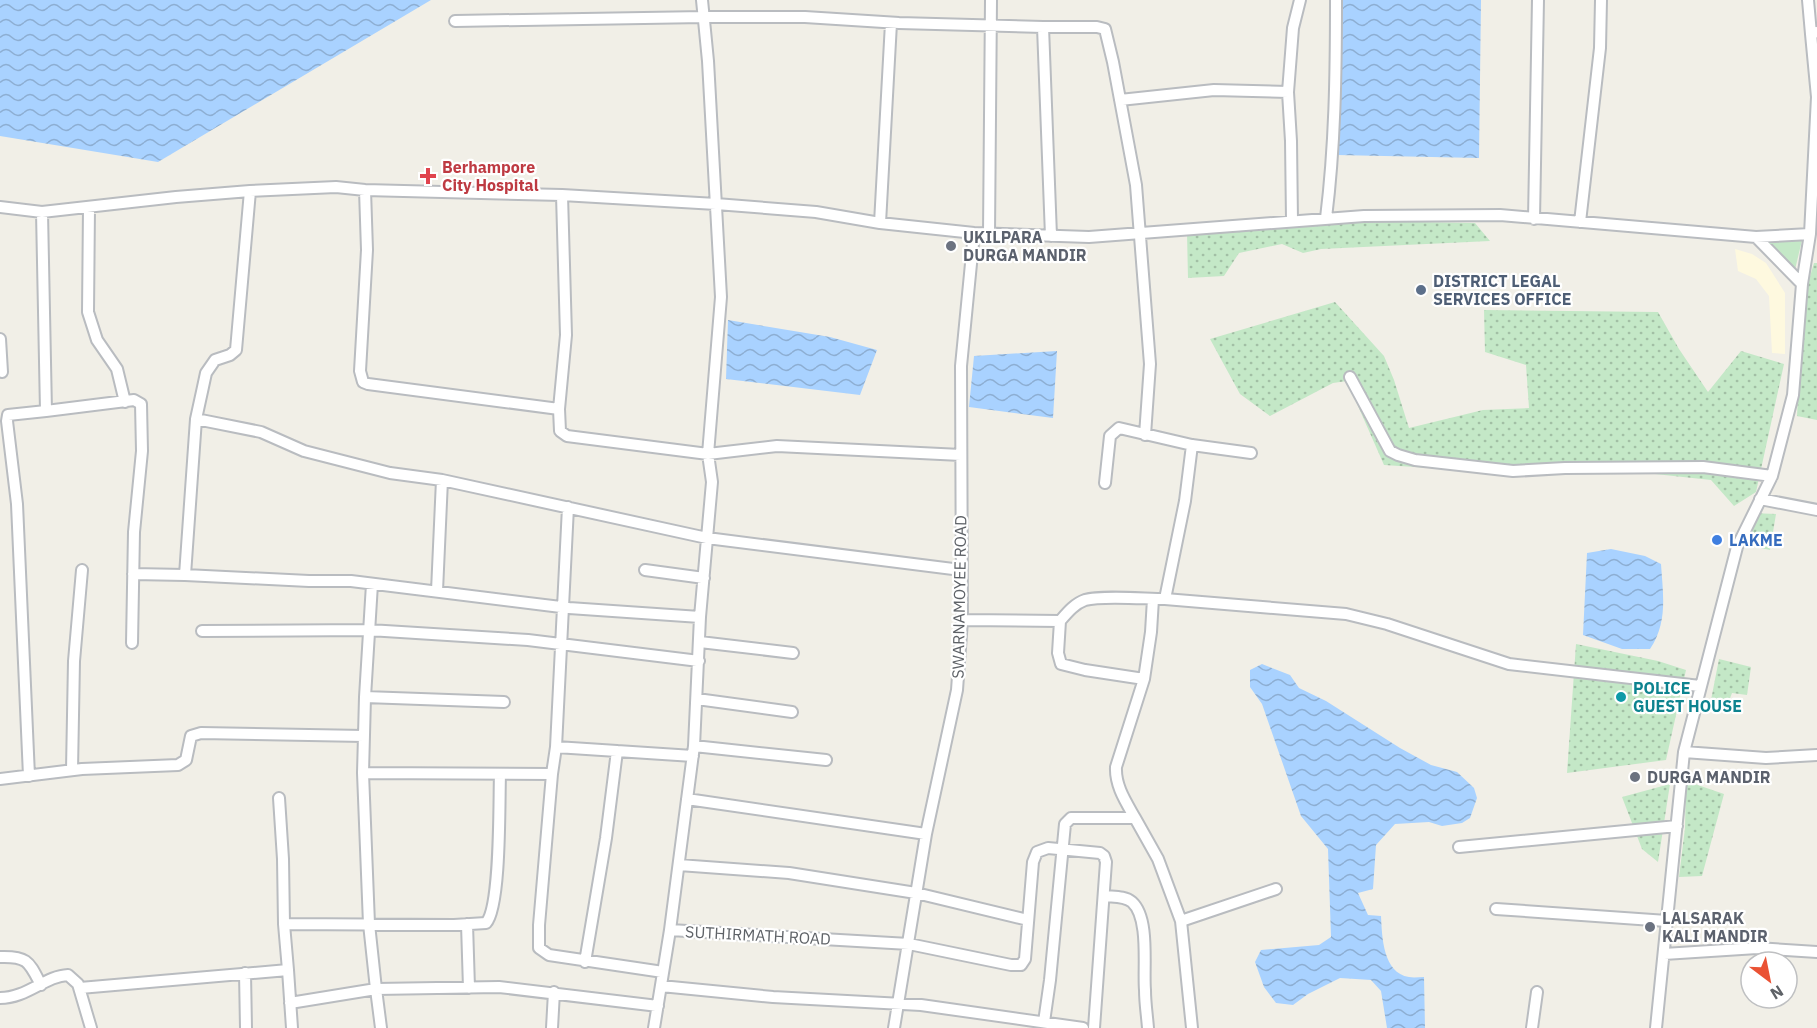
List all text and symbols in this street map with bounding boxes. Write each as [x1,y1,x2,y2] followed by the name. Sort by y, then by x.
[442,157,539,195] place label: Berhampore City Hospital
[419,167,437,185] marker: Berhampore City Hospital
[963,227,1087,265] place label: UKILPARA DURGA MANDIR
[944,239,958,253] marker: UKILPARA DURGA MANDIR
[1433,271,1571,309] place label: DISTRICT LEGAL SERVICES OFFICE
[1414,283,1428,297] marker: DISTRICT LEGAL SERVICES OFFICE
[948,515,970,679] street label: SWARNAMOYEE ROAD
[1729,530,1783,550] place label: LAKME
[1710,533,1724,547] marker: LAKME
[1633,678,1742,716] place label: POLICE GUEST HOUSE
[1614,690,1628,704] marker: POLICE GUEST HOUSE
[1647,767,1771,787] place label: DURGA MANDIR
[1628,770,1642,784] marker: DURGA MANDIR
[1662,908,1768,946] place label: LALSARAK KALI MANDIR
[1643,920,1657,934] marker: LALSARAK KALI MANDIR
[685,921,831,949] street label: SUTHIRMATH ROAD
[1739,950,1799,1010] north arrow
[1767,981,1787,1004] text: N

